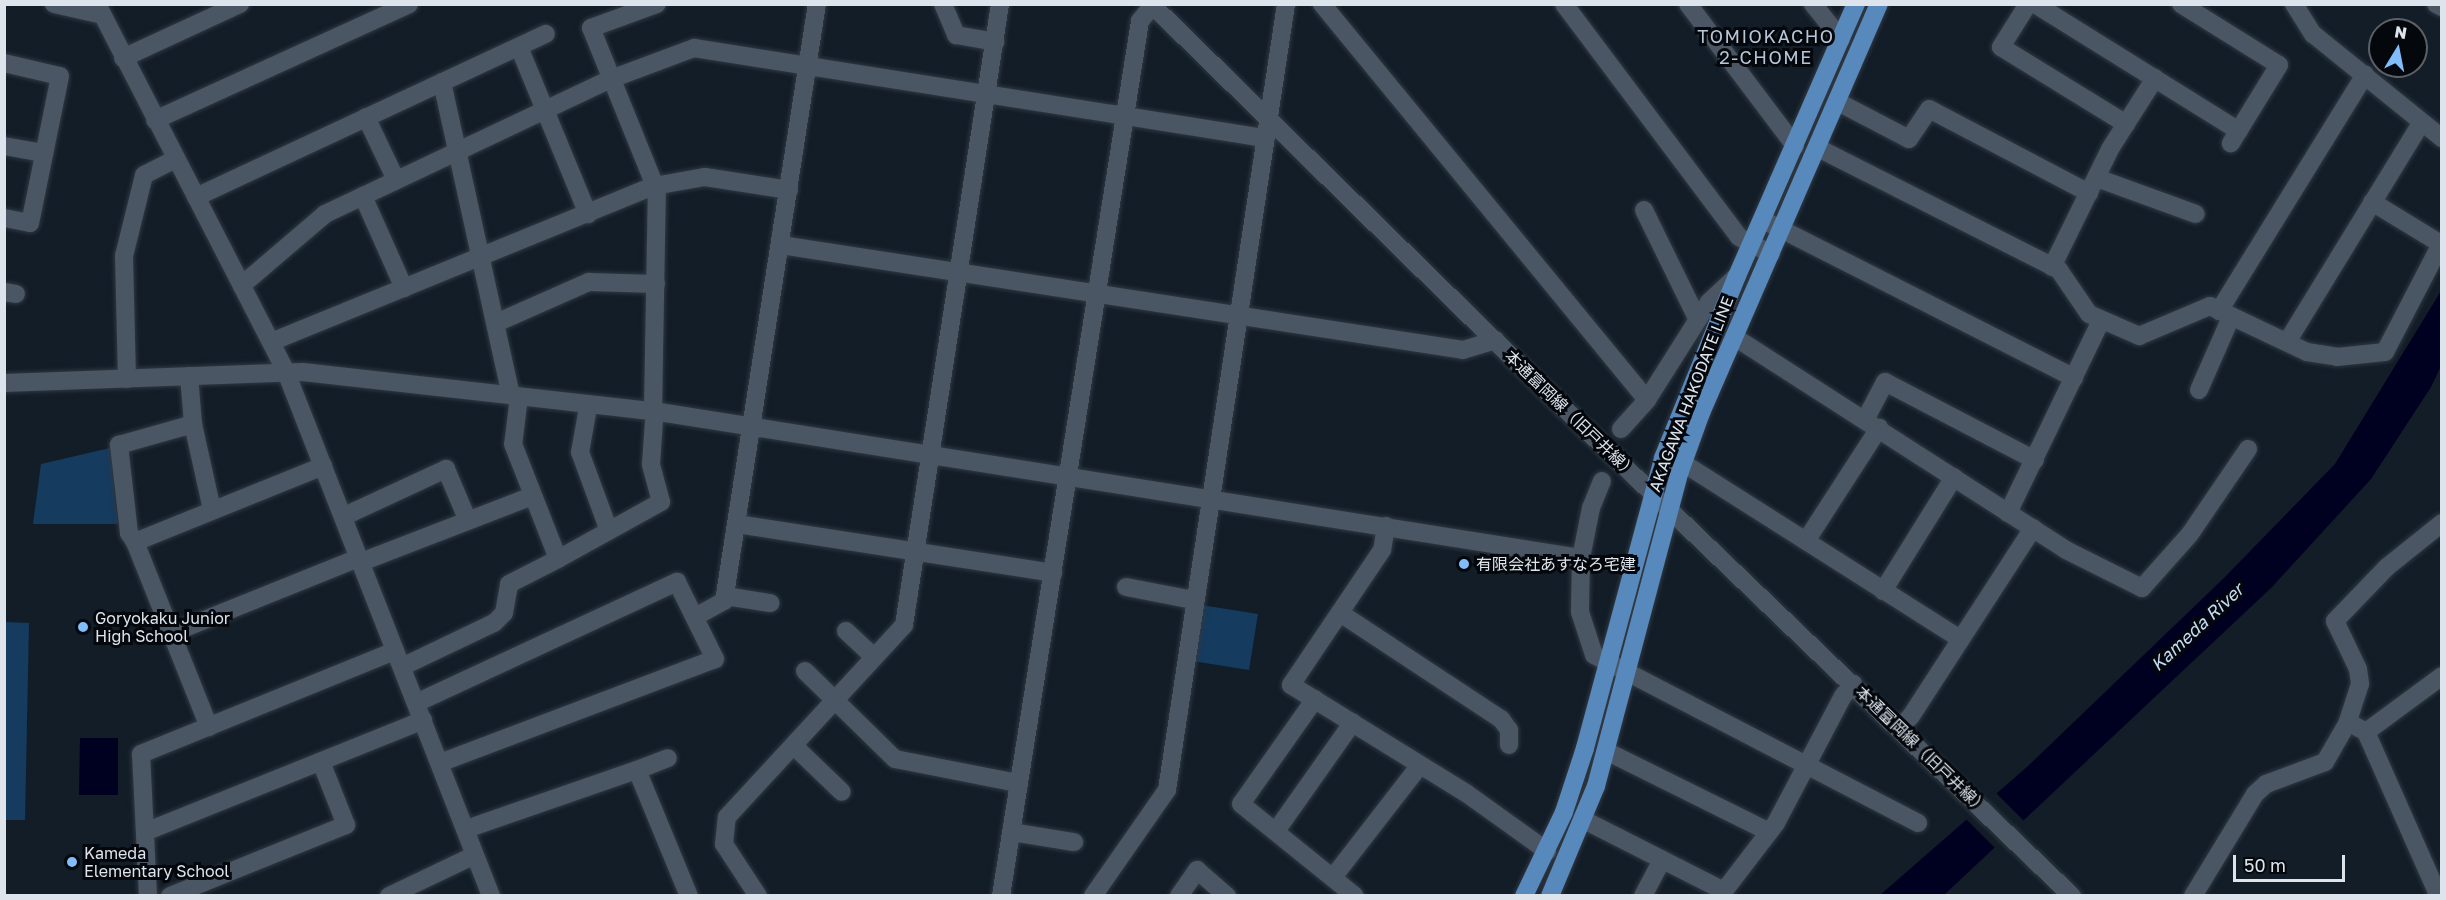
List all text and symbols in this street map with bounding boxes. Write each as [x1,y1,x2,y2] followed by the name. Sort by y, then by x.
[2368,18,2428,78] north arrow
[2393,21,2409,43] text: N
[1697,26,1835,68] district label: TOMIOKACHO 2-CHOME
[1645,294,1737,494] street label: AKAGAWA HAKODATE LINE
[1501,346,1641,482] street label: 本通富岡線（旧戸井線）
[1476,554,1636,574] place label: 有限会社あすなろ宅建
[1457,557,1471,571] marker: 有限会社あすなろ宅建
[2146,579,2248,675] water label: Kameda River
[95,608,230,646] place label: Goryokaku Junior High School
[76,620,90,634] marker: Goryokaku Junior High School
[1852,682,1992,818] street label: 本通富岡線（旧戸井線）
[84,843,229,881] place label: Kameda Elementary School
[2236,843,2348,881] scale bar
[2244,854,2286,876] text: 50 m
[65,855,79,869] marker: Kameda Elementary School

